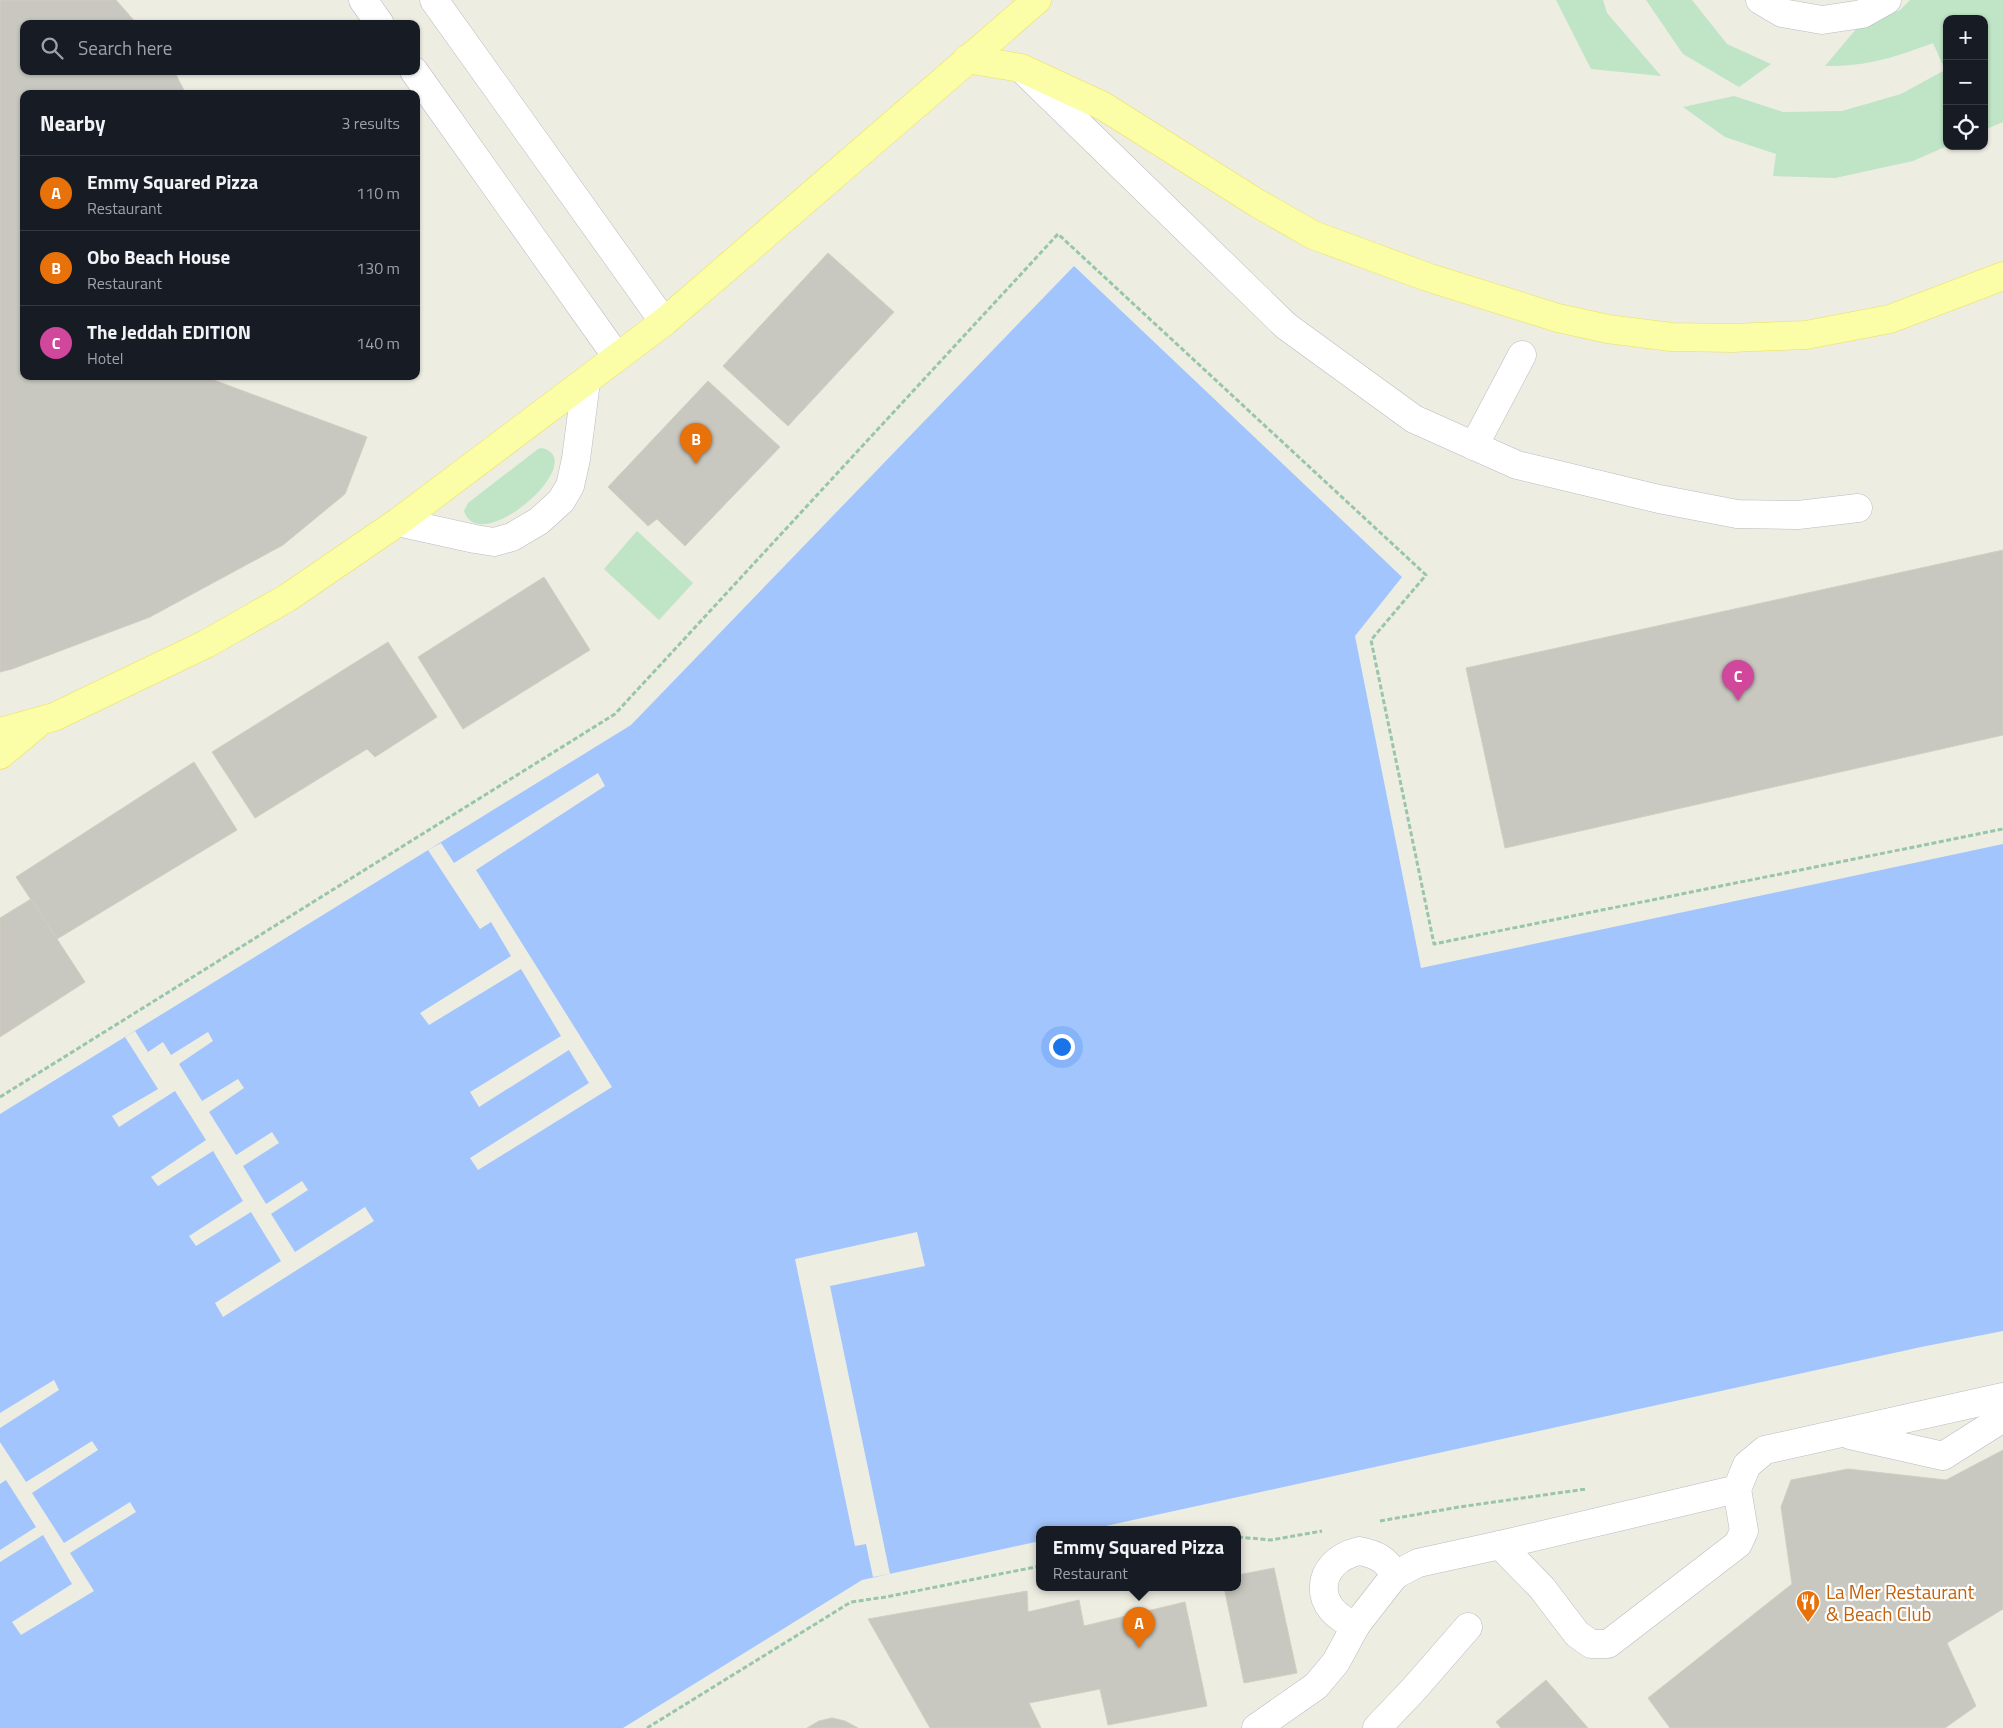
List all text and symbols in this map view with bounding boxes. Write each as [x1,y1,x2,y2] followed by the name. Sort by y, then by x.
[1943,15,1988,150] map controls
[1943,15,1988,60] button: +
[20,20,420,75] search box
[78,33,172,62] text: Search here
[38,34,66,62] icon: search
[1943,60,1988,105] button: −
[1943,105,1988,150] button: locate
[40,107,105,139] text: Nearby
[341,111,400,135] text: 3 results
[87,167,258,196] text: Emmy Squared Pizza
[51,181,61,205] text: A
[356,181,400,205] text: 110 m
[87,196,162,220] text: Restaurant
[87,242,230,271] text: Obo Beach House
[51,256,61,280] text: B
[356,256,400,280] text: 130 m
[87,271,162,295] text: Restaurant
[87,317,251,346] text: The Jeddah EDITION
[52,331,60,355] text: C
[356,331,400,355] text: 140 m
[87,346,124,370] text: Hotel
[680,423,712,464] pin: B
[1722,660,1754,701] pin: C
[1049,1034,1075,1060] your location
[1036,1526,1241,1591] popup
[1053,1532,1224,1561] text: Emmy Squared Pizza
[1053,1561,1128,1585] text: Restaurant
[1826,1577,1974,1628] place label: La Mer Restaurant & Beach Club
[1795,1589,1821,1623] restaurant icon: La Mer Restaurant & Beach Club
[1123,1607,1155,1648] pin: A

